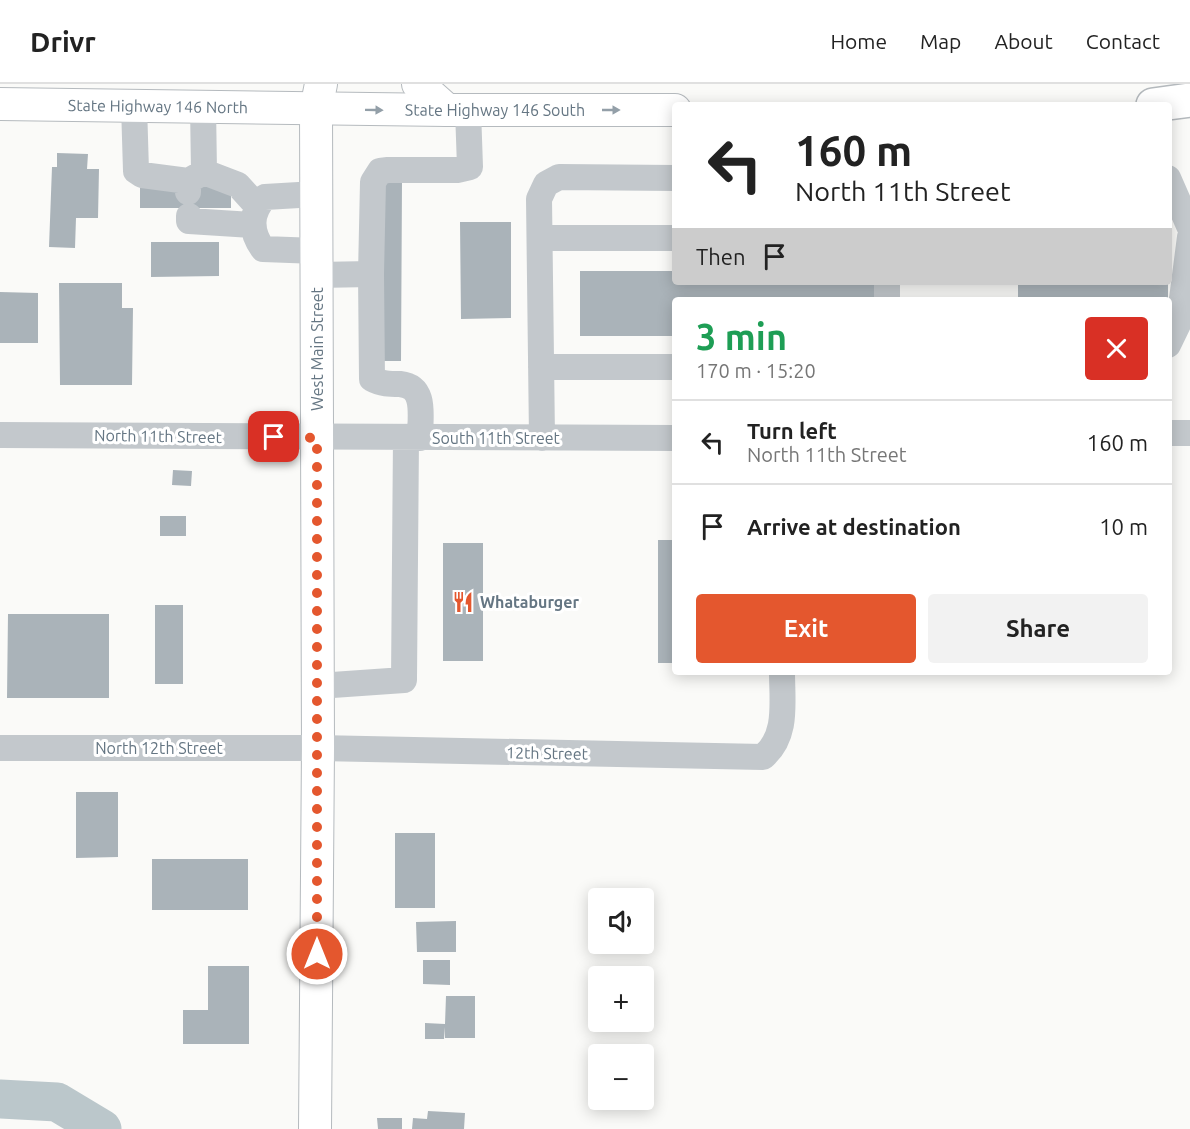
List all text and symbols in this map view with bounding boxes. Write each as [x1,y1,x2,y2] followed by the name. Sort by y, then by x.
[30,26,96,57] text: Drivr
[830,29,887,53] text: Home
[920,29,961,53] text: Map
[994,29,1053,53] text: About
[1086,29,1160,53] text: Contact
[68,96,248,116] street label: State Highway 146 North
[405,100,585,119] street label: State Highway 146 South
[365,105,384,114] one-way arrow
[602,105,621,115] one-way arrow
[696,126,774,204] icon: left
[795,127,912,174] text: 160 m
[795,176,1011,206] text: North 11th Street
[758,240,791,273] icon: arrive
[696,244,746,269] text: Then
[308,286,326,411] street label: West Main Street
[696,316,787,357] text: 3 min
[1085,317,1148,380] button: close
[696,359,816,382] text: 170 m · 15:20
[248,411,299,462] pin
[747,418,837,443] text: Turn left
[257,420,290,453] icon: arrive
[94,426,223,446] street label: North 11th Street
[696,426,729,459] icon: left
[432,429,561,447] street label: South 11th Street
[1087,430,1148,455] text: 160 m
[747,443,907,466] text: North 11th Street
[696,510,729,543] icon: arrive
[747,514,961,539] text: Arrive at destination
[1099,514,1148,539] text: 10 m
[451,590,475,614] restaurant icon: Whataburger
[480,593,579,611] place label: Whataburger
[696,594,916,663] button: Exit
[928,594,1148,663] button: Share
[95,739,224,757] street label: North 12th Street
[506,743,589,763] street label: 12th Street
[588,888,654,1110] map controls
[588,888,654,954] button: sound
[285,922,349,986] position arrow
[588,966,654,1032] button: +
[588,1044,654,1110] button: −

